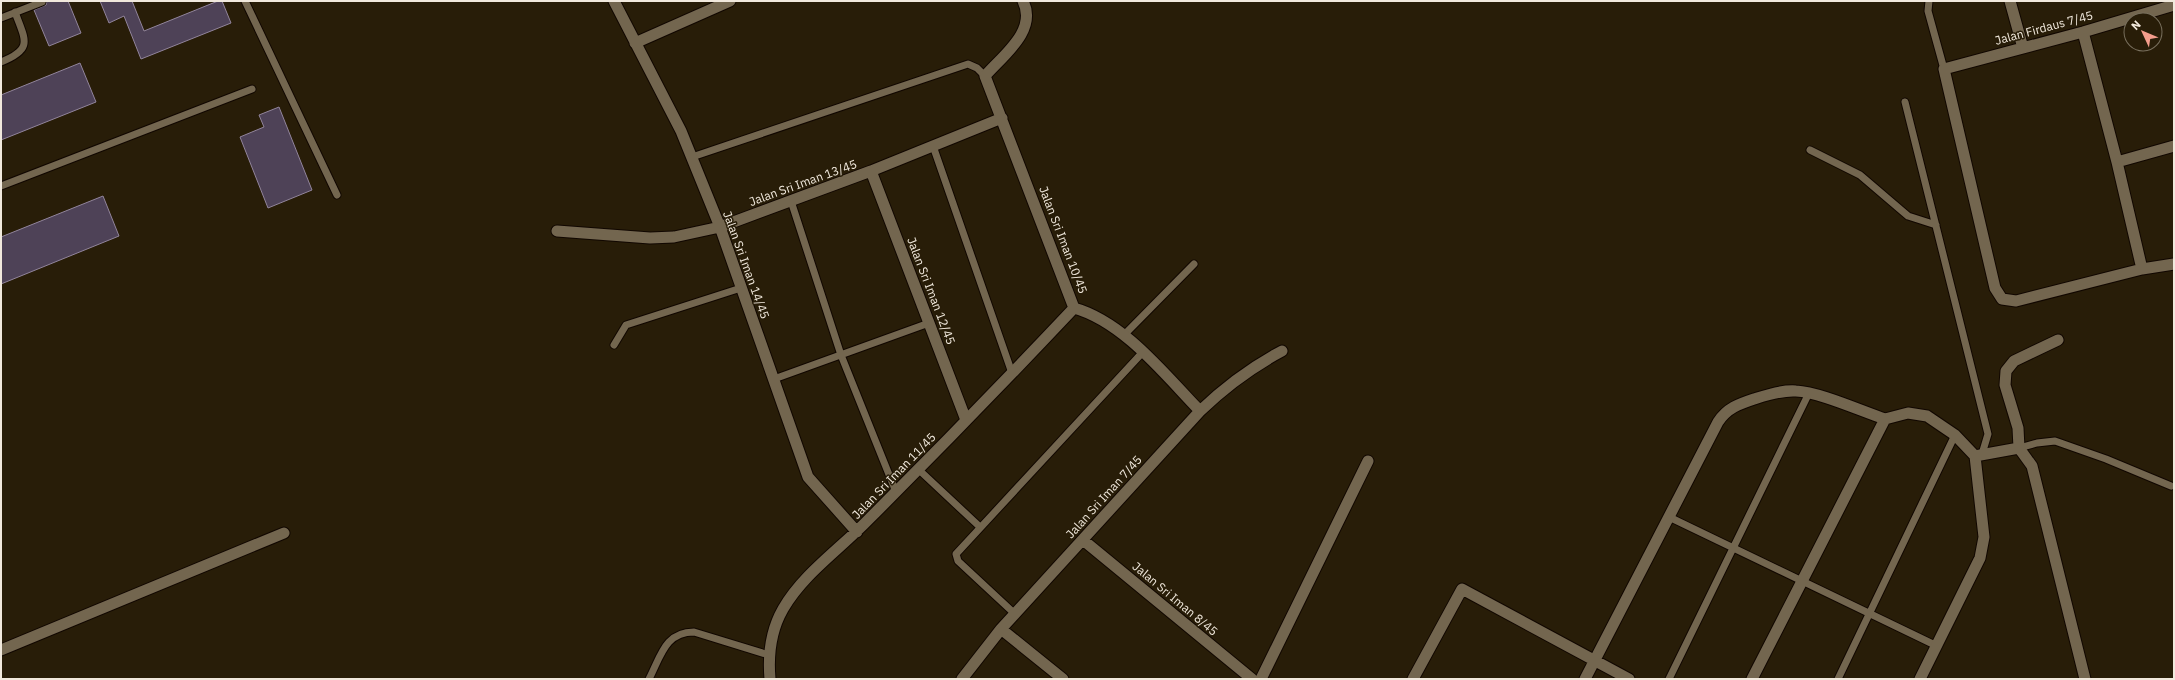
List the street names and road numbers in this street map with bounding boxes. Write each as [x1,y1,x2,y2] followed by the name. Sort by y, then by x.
[1993,7,2095,48] street label: Jalan Firdaus 7/45
[747,156,859,209] street label: Jalan Sri Iman 13/45
[1036,184,1091,296] street label: Jalan Sri Iman 10/45
[720,209,773,321] street label: Jalan Sri Iman 14/45
[904,235,959,347] street label: Jalan Sri Iman 12/45
[849,430,939,522] street label: Jalan Sri Iman 11/45
[1062,452,1145,541] street label: Jalan Sri Iman 7/45
[1130,559,1221,639] street label: Jalan Sri Iman 8/45

